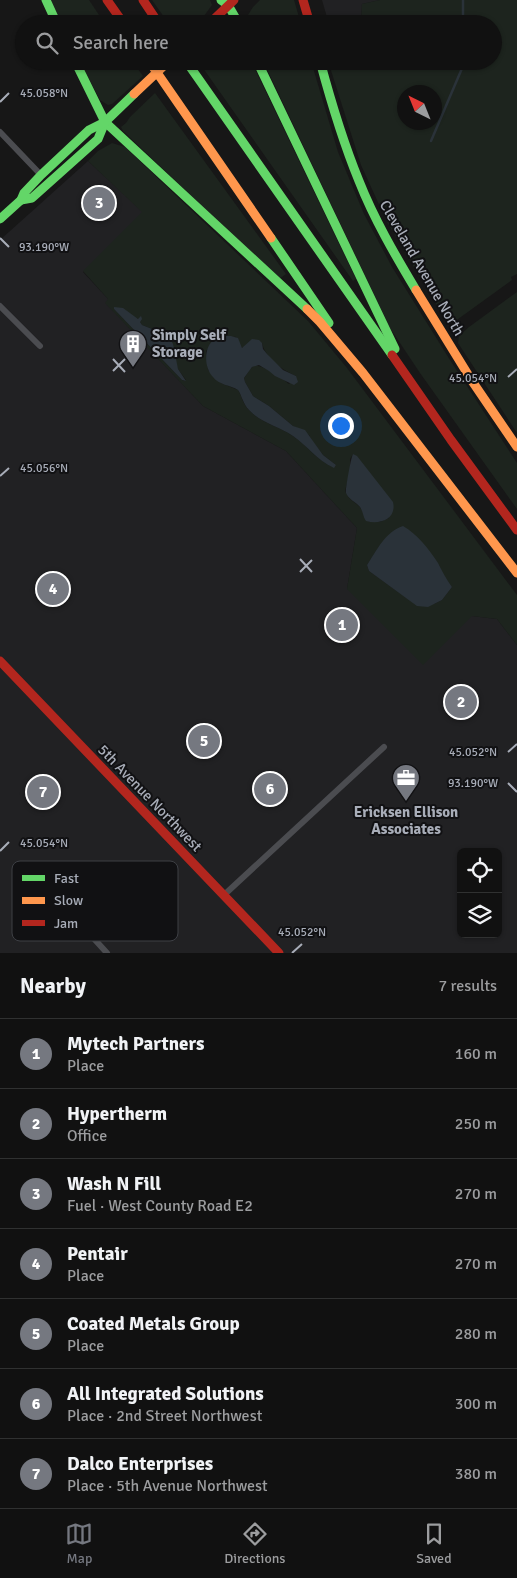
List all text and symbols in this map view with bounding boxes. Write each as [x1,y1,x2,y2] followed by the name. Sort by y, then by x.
[15,15,502,70] search box
[33,29,61,57] icon: search
[73,31,169,55] text: Search here
[397,85,442,130] north arrow
[20,86,68,101] text: 45.058°N
[83,184,115,222] pin: 3
[376,197,468,339] street label: Cleveland Avenue North
[19,240,69,255] text: 93.190°W
[152,326,228,361] place label: Simply Self Storage
[118,329,148,368] building icon: Simply Self Storage
[449,371,497,386] text: 45.054°N
[328,413,354,439] your location
[20,461,68,476] text: 45.056°N
[37,570,69,608] pin: 4
[326,606,358,644] pin: 1
[445,683,477,721] pin: 2
[188,722,220,760] pin: 5
[94,741,206,855] street label: 5th Avenue Northwest
[449,745,497,760] text: 45.052°N
[391,763,421,802] office icon: Ericksen Ellison Associates
[254,770,286,808] pin: 6
[27,773,59,811] pin: 7
[448,776,498,791] text: 93.190°W
[354,803,458,838] place label: Ericksen Ellison Associates
[20,836,68,851] text: 45.054°N
[457,848,502,938] map controls
[457,848,502,893] button: locate
[12,861,178,941] legend
[54,870,79,887] text: Fast
[54,892,83,909] text: Slow
[457,893,502,938] button: layers
[54,915,78,932] text: Jam
[278,925,326,940] text: 45.052°N
[20,973,86,999] text: Nearby
[438,976,497,996] text: 7 results
[67,1032,204,1056] text: Mytech Partners
[32,1044,40,1064] text: 1
[455,1044,497,1064] text: 160 m
[67,1056,104,1076] text: Place
[67,1102,167,1126] text: Hypertherm
[32,1114,40,1134] text: 2
[455,1114,497,1134] text: 250 m
[67,1126,107,1146] text: Office
[67,1172,161,1196] text: Wash N Fill
[32,1184,40,1204] text: 3
[455,1184,497,1204] text: 270 m
[67,1196,253,1216] text: Fuel · West County Road E2
[67,1242,128,1266] text: Pentair
[32,1254,40,1274] text: 4
[455,1254,497,1274] text: 270 m
[67,1266,104,1286] text: Place
[67,1312,240,1336] text: Coated Metals Group
[32,1324,40,1344] text: 5
[455,1324,497,1344] text: 280 m
[67,1336,104,1356] text: Place
[67,1382,264,1406] text: All Integrated Solutions
[32,1394,40,1414] text: 6
[455,1394,497,1414] text: 300 m
[67,1406,262,1426] text: Place · 2nd Street Northwest
[67,1452,213,1476] text: Dalco Enterprises
[32,1464,40,1484] text: 7
[455,1464,497,1484] text: 380 m
[67,1476,268,1496] text: Place · 5th Avenue Northwest
[65,1520,93,1567] tab: Map
[224,1520,285,1567] tab: Directions
[416,1520,452,1567] tab: Saved

